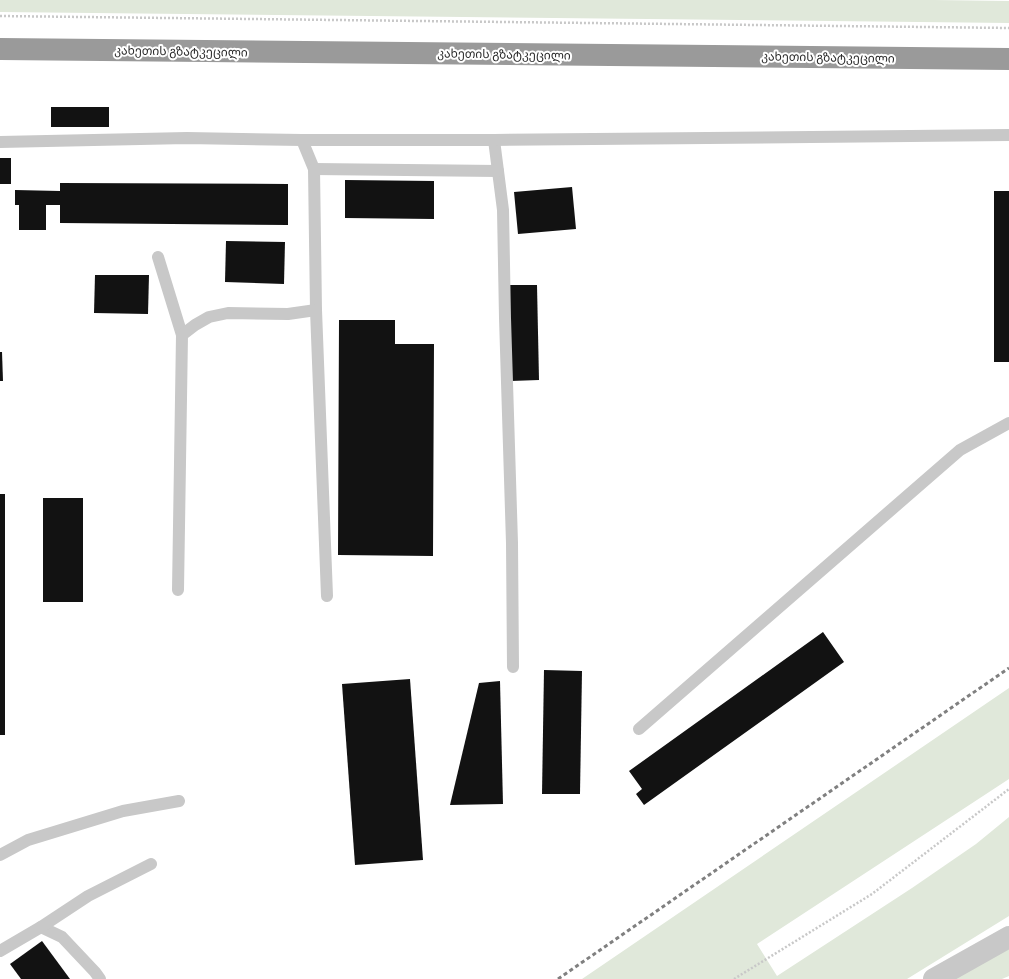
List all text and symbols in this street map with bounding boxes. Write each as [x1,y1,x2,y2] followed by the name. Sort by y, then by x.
[114,42,248,61] street label: კახეთის გზატკეცილი
[437,45,571,64] street label: კახეთის გზატკეცილი
[761,48,895,67] street label: კახეთის გზატკეცილი

